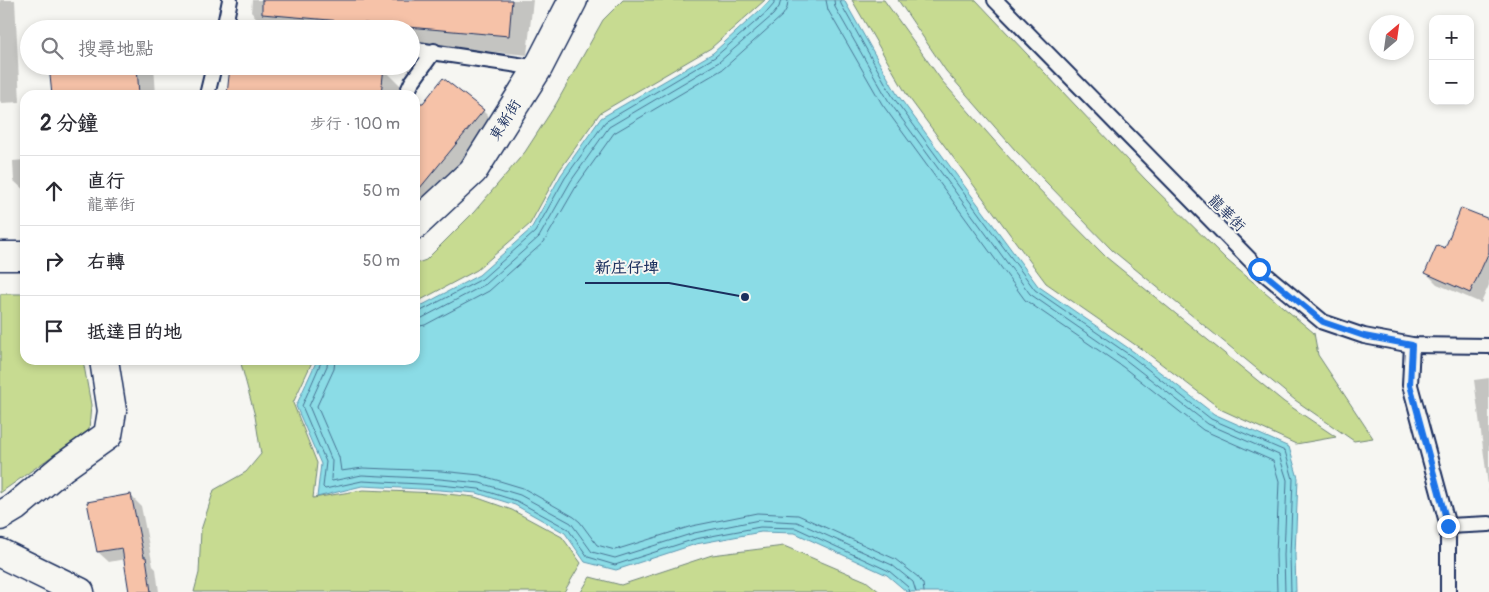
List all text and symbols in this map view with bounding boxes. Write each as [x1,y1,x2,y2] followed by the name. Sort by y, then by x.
[1369,15,1414,60] north arrow
[1429,15,1474,105] map controls
[1429,15,1474,60] button: +
[20,20,420,75] search box
[38,34,66,62] icon: search
[78,37,154,61] text: 搜尋地點
[1429,60,1474,105] button: −
[485,96,525,144] street label: 東新街
[40,110,98,137] text: 2 分鐘
[310,114,400,134] text: 步行 · 100 m
[87,169,125,193] text: 直行
[40,177,68,205] icon: ahead
[363,181,400,201] text: 50 m
[1204,191,1249,236] street label: 龍華街
[87,195,135,215] text: 龍華街
[40,247,68,275] icon: right
[87,250,125,274] text: 右轉
[363,251,400,271] text: 50 m
[585,252,669,283] callout: 新庄仔埤
[595,258,659,278] text: 新庄仔埤
[1248,258,1271,281] route start
[40,317,68,345] icon: arrive
[87,320,182,344] text: 抵達目的地
[1437,515,1460,538] route end

